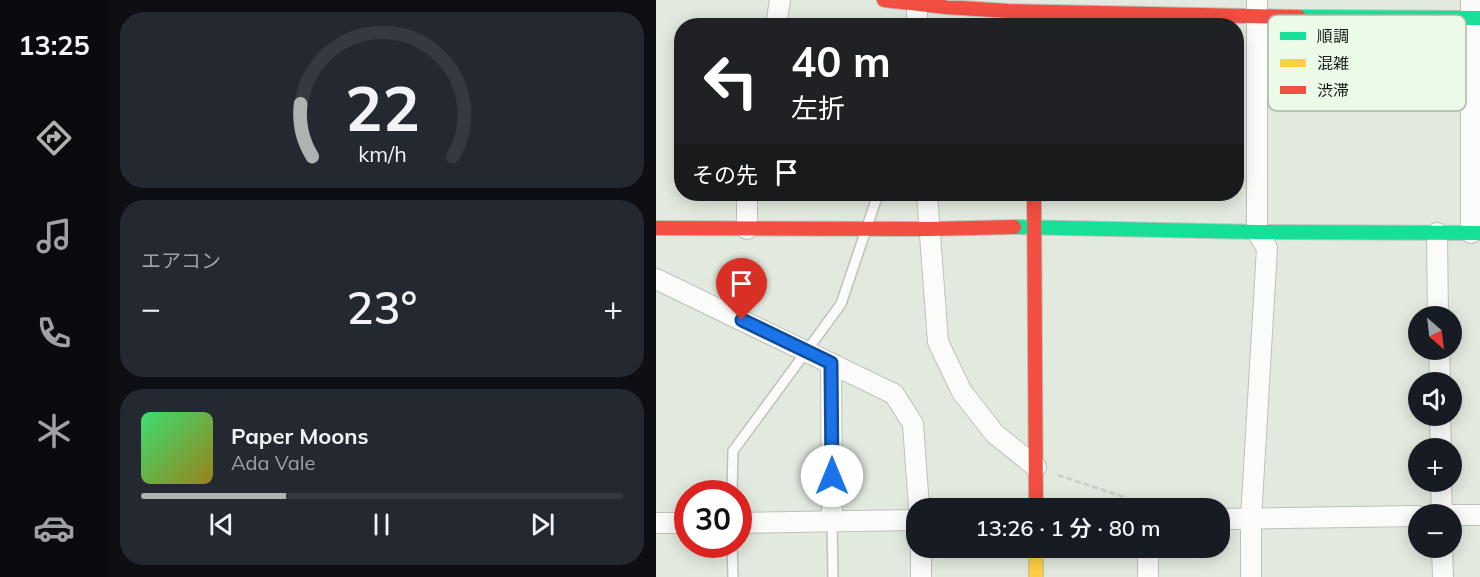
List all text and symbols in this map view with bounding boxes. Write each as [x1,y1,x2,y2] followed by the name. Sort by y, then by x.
[1268,15,1466,111] legend
[1317,26,1349,46] text: 順調
[18,28,90,62] text: 13:25
[791,35,891,88] text: 40 m
[692,42,770,120] icon: left
[1317,53,1349,73] text: 混雑
[345,68,419,147] text: 22
[1317,80,1349,100] text: 渋滞
[791,91,845,125] text: 左折
[33,117,75,159] icon: directions
[358,141,406,168] text: km/h
[770,156,803,189] icon: arrive
[692,161,758,189] text: その先
[33,215,75,257] icon: music
[141,248,221,273] text: エアコン
[716,258,767,320] pin
[725,267,758,300] icon: arrive
[347,279,417,335] text: 23°
[141,287,161,328] text: −
[603,287,623,328] text: +
[1408,306,1462,360] north arrow
[1408,306,1462,558] map controls
[33,312,75,354] icon: phone
[1408,372,1462,426] button: sound
[33,410,75,452] icon: climate
[231,422,369,450] text: Paper Moons
[1408,438,1462,492] button: +
[800,444,864,508] position arrow
[231,450,315,475] text: Ada Vale
[674,480,752,558] speed limit sign: 30
[1408,504,1462,558] button: −
[33,507,75,549] icon: car
[205,508,238,541] icon: previous
[365,508,398,541] icon: pause
[526,508,559,541] icon: next
[976,514,1160,542] text: 13:26 · 1 分 · 80 m

